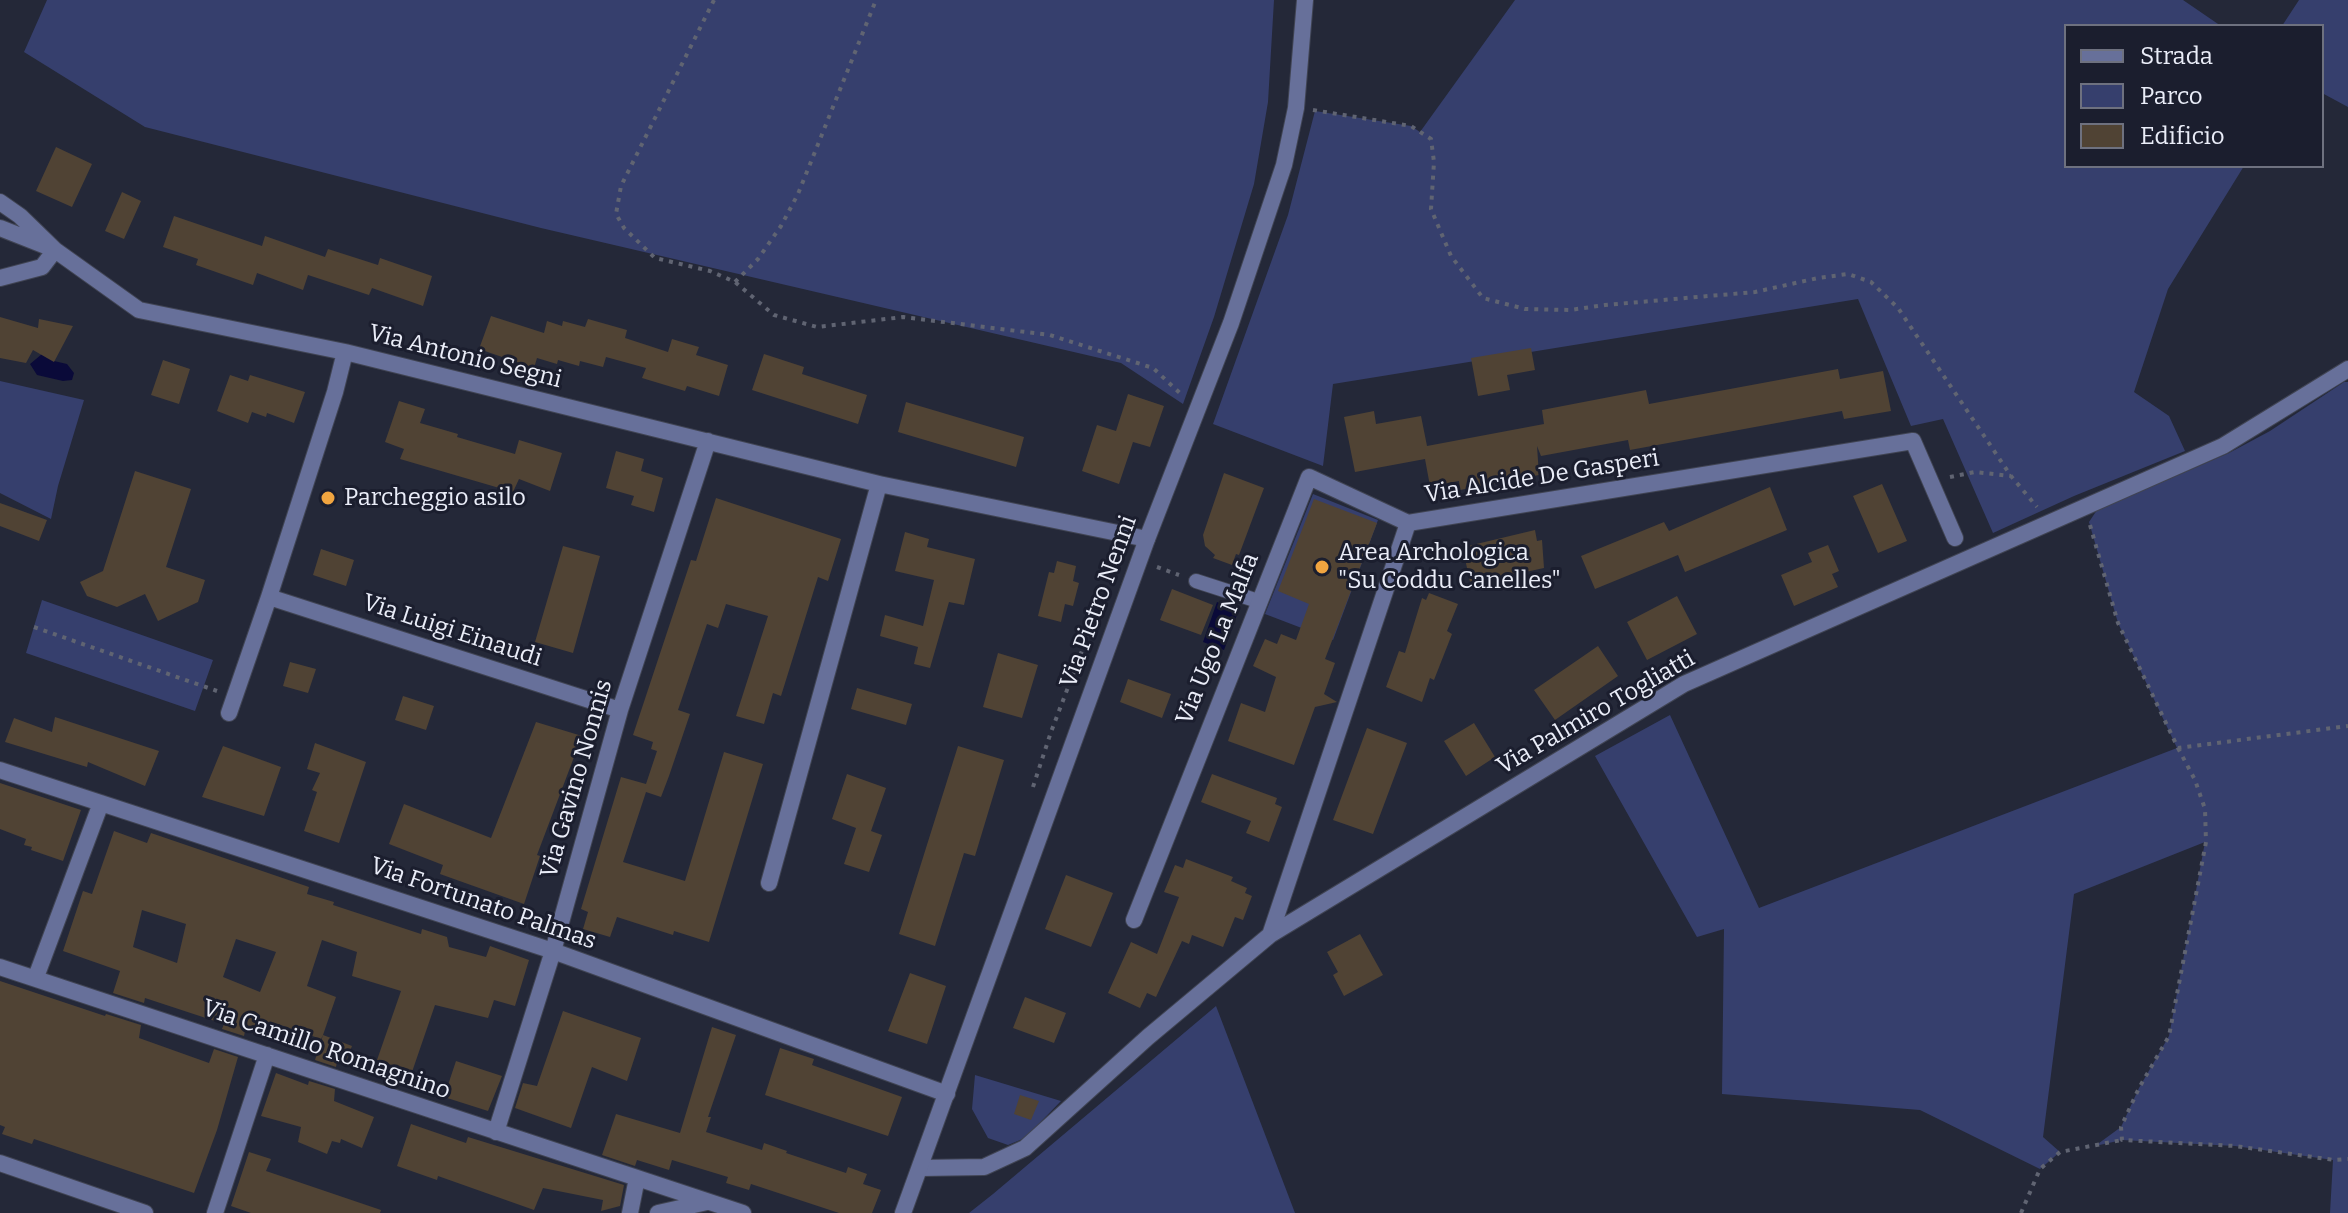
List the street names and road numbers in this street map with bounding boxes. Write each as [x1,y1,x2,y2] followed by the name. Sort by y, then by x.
[366,319,564,395] street label: Via Antonio Segni
[1423,444,1661,510] street label: Via Alcide De Gasperi
[1054,512,1144,692] street label: Via Pietro Nenni
[1170,549,1266,729] street label: Via Ugo La Malfa
[359,588,545,674] street label: Via Luigi Einaudi
[1492,645,1700,781] street label: Via Palmiro Togliatti
[535,676,619,882] street label: Via Gavino Nonnis
[366,852,600,956] street label: Via Fortunato Palmas
[198,994,454,1106] street label: Via Camillo Romagnino

